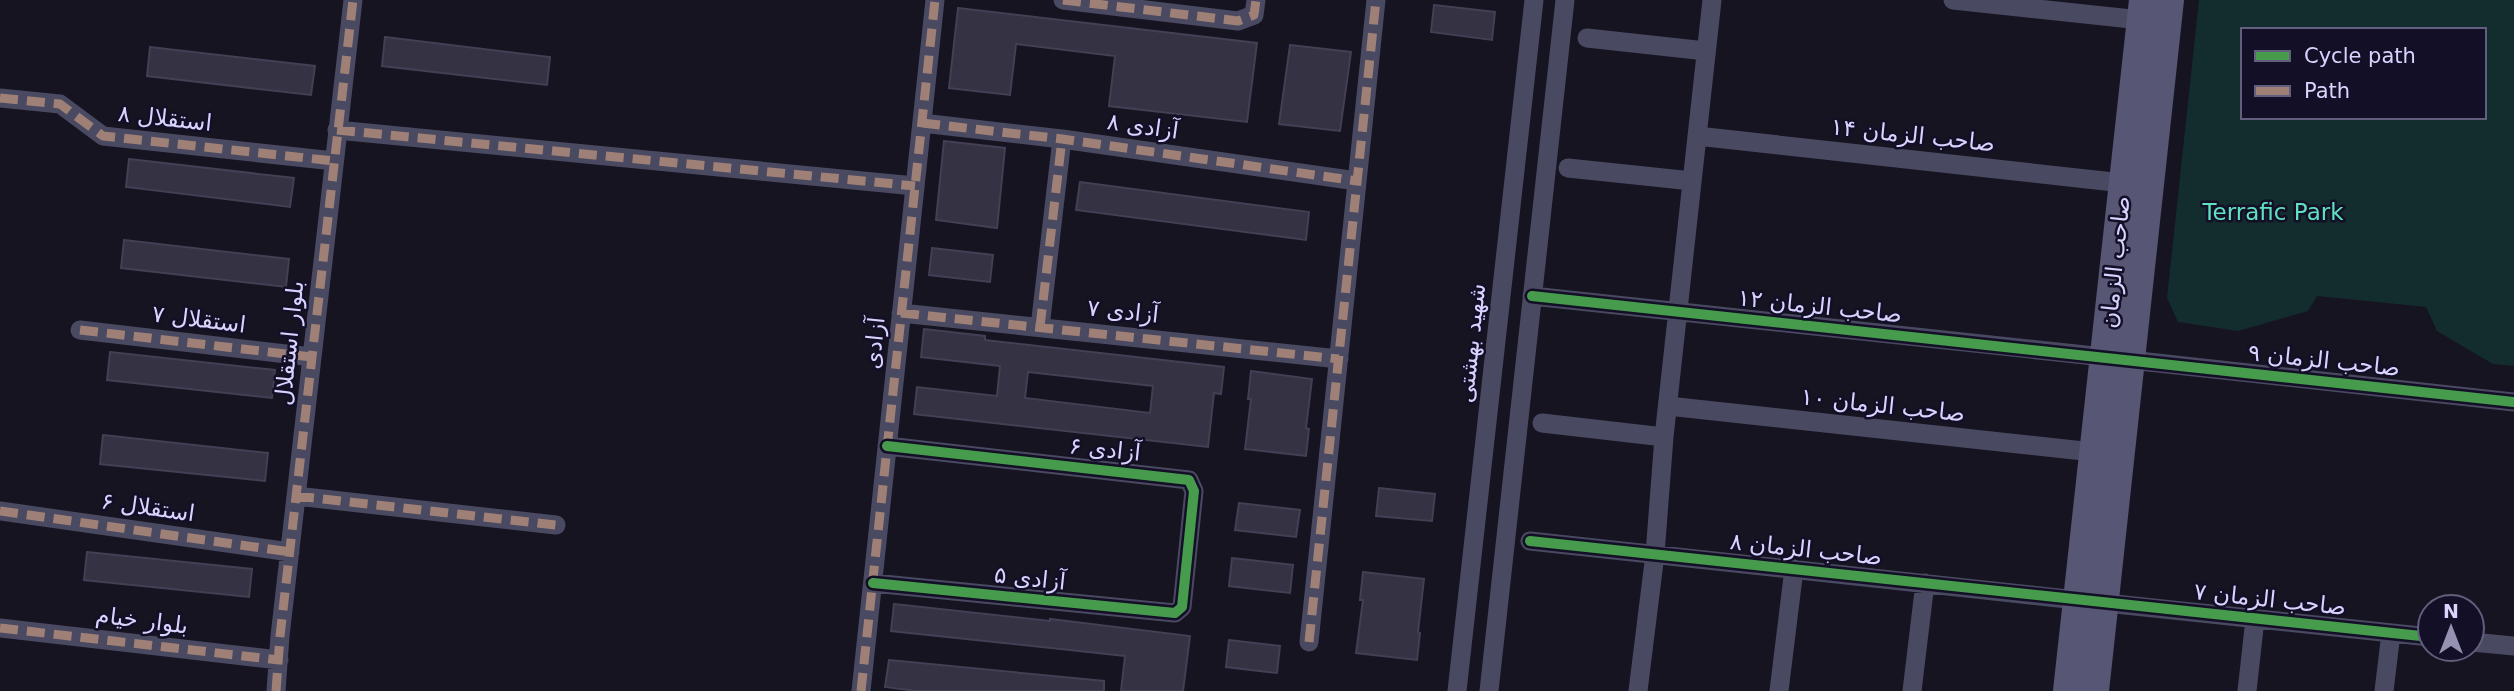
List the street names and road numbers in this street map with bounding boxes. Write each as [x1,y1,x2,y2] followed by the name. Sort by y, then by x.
[117,100,213,136] street label: استقلال ۸
[1105,107,1182,145] street label: آزادی ۸
[1829,113,1996,158] street label: صاحب الزمان ۱۴
[2095,195,2136,330] street label: صاحب الزمان
[270,279,309,407] street label: بلوار استقلال
[1452,282,1491,404] street label: شهید بهشتی
[1736,284,1903,329] street label: صاحب الزمان ۱۲
[1086,293,1162,329] street label: آزادی ۷
[151,300,247,338] street label: استقلال ۷
[857,314,891,370] street label: آزادی
[2247,339,2401,382] street label: صاحب الزمان ۹
[1799,383,1966,428] street label: صاحب الزمان ۱۰
[1068,431,1144,467] street label: آزادی ۶
[99,488,197,526] street label: استقلال ۶
[1729,528,1883,571] street label: صاحب الزمان ۸
[993,560,1069,596] street label: آزادی ۵
[2193,578,2347,621] street label: صاحب الزمان ۷
[94,601,190,640] street label: بلوار خیام

